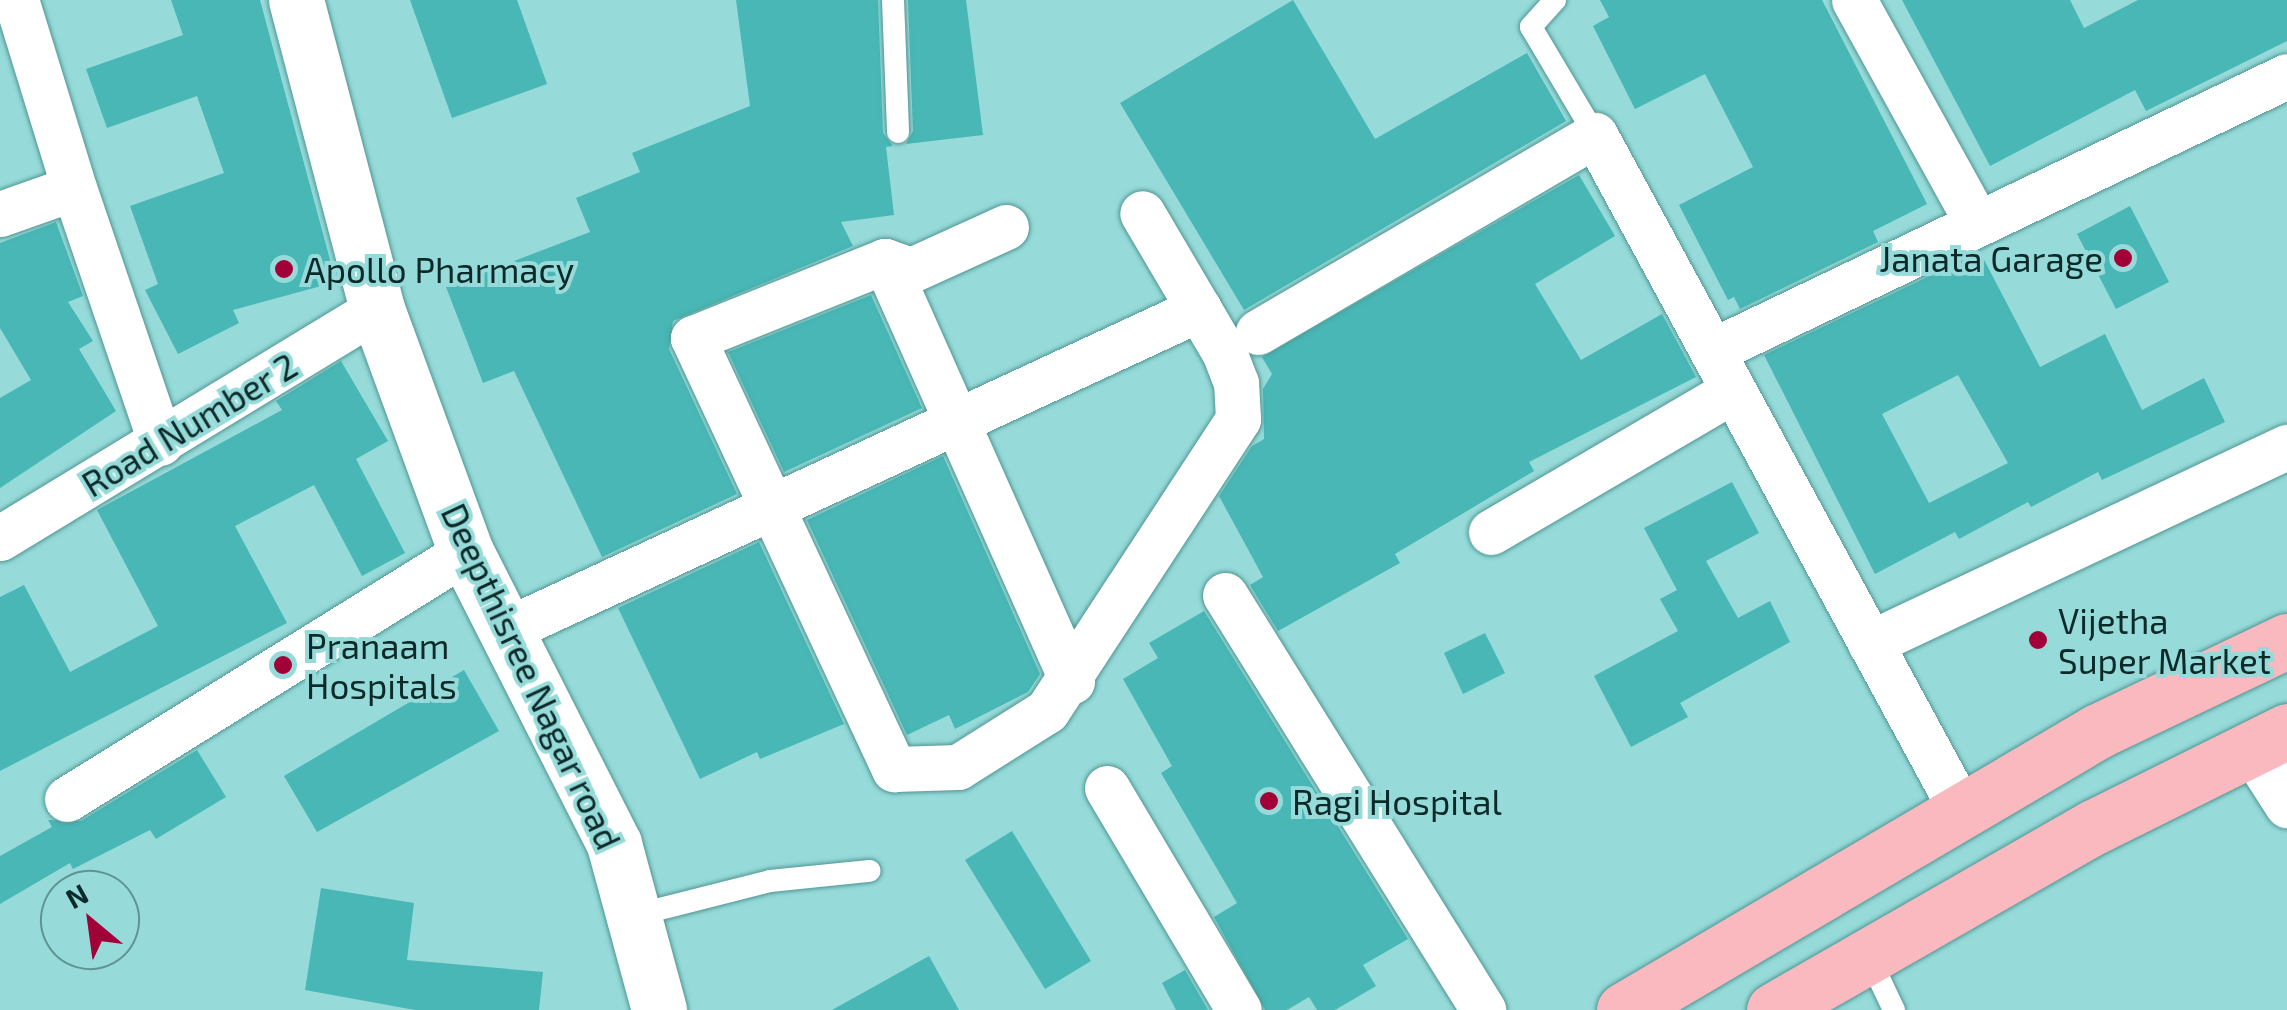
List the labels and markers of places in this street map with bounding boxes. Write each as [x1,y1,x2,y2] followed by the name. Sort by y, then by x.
[1879,237,2103,279] place label: Janata Garage
[2112,247,2134,269] marker: Janata Garage
[304,248,574,290] place label: Apollo Pharmacy
[273,258,295,280] marker: Apollo Pharmacy
[2058,599,2272,681] place label: Vijetha Super Market
[306,624,457,706] place label: Pranaam Hospitals
[2027,629,2049,651] marker: Vijetha Super Market
[270,652,296,678] marker: Pranaam Hospitals
[1292,780,1502,822] place label: Ragi Hospital
[1256,788,1282,814] marker: Ragi Hospital

